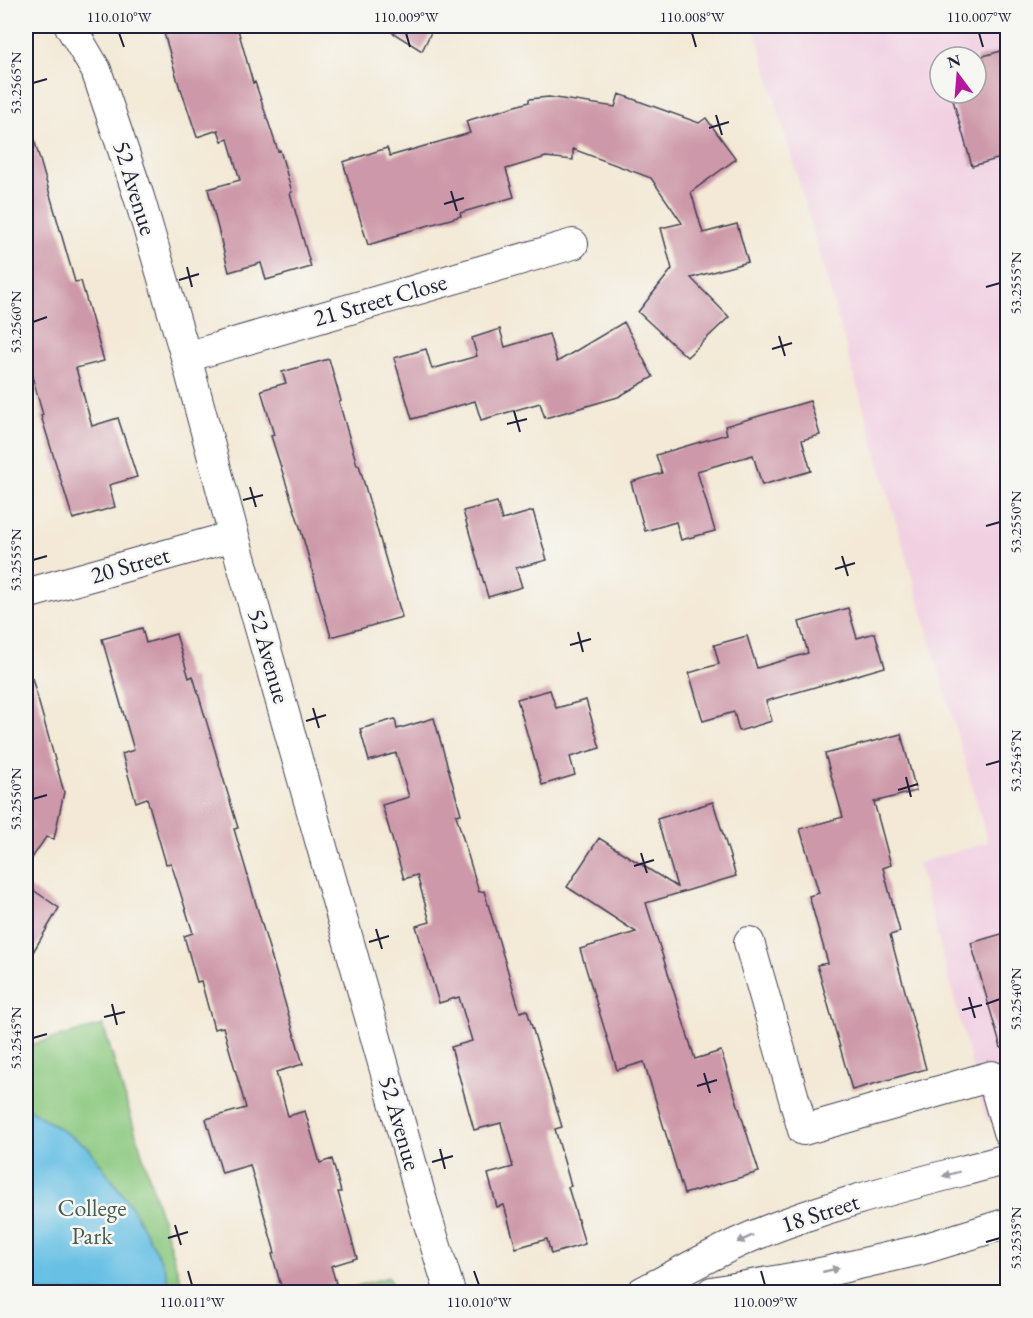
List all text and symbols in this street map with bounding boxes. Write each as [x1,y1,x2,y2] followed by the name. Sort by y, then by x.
[87,7,152,26] text: 110.010°W
[374,7,439,26] text: 110.009°W
[660,7,725,26] text: 110.008°W
[947,7,1012,26] text: 110.007°W
[928,45,988,105] north arrow
[945,49,963,73] text: N
[6,51,25,114] text: 53.2565°N
[107,137,164,239] street label: 52 Avenue
[1006,251,1025,314] text: 53.2555°N
[310,266,450,333] street label: 21 Street Close
[6,290,25,353] text: 53.2560°N
[1006,490,1025,553] text: 53.2550°N
[6,528,25,591] text: 53.2555°N
[87,538,173,591] street label: 20 Street
[241,605,298,707] street label: 52 Avenue
[1006,729,1025,792] text: 53.2545°N
[6,767,25,830] text: 53.2550°N
[1006,967,1025,1030] text: 53.2540°N
[6,1006,25,1069] text: 53.2545°N
[372,1072,429,1174] street label: 52 Avenue
[942,1170,960,1180] one-way arrow
[777,1185,863,1240] street label: 18 Street
[57,1192,127,1251] park label: College Park
[1006,1206,1025,1269] text: 53.2535°N
[737,1235,754,1244] one-way arrow
[822,1265,840,1275] one-way arrow
[160,1292,225,1311] text: 110.011°W
[447,1292,512,1311] text: 110.010°W
[733,1292,798,1311] text: 110.009°W

